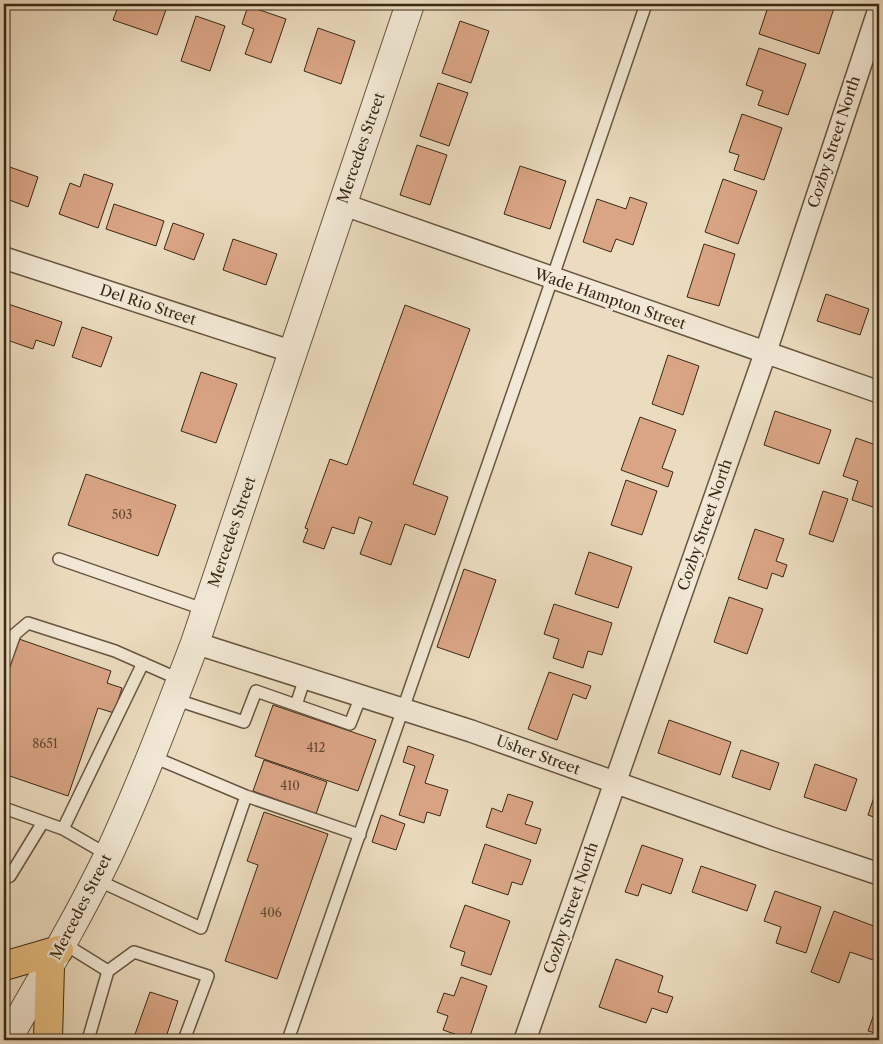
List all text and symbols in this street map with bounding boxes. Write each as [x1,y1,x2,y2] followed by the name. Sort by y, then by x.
[803,73,864,210] street label: Cozby Street North
[333,89,389,206] street label: Mercedes Street
[531,263,689,334] street label: Wade Hampton Street
[98,280,199,329] street label: Del Rio Street
[673,456,736,593] street label: Cozby Street North
[204,473,260,590] street label: Mercedes Street
[112,507,132,522] house number: 503
[494,731,583,779] street label: Usher Street
[32,736,58,751] house number: 8651
[307,740,326,755] house number: 412
[280,778,300,793] house number: 410
[539,839,602,976] street label: Cozby Street North
[46,850,116,963] street label: Mercedes Street
[260,905,282,920] house number: 406

